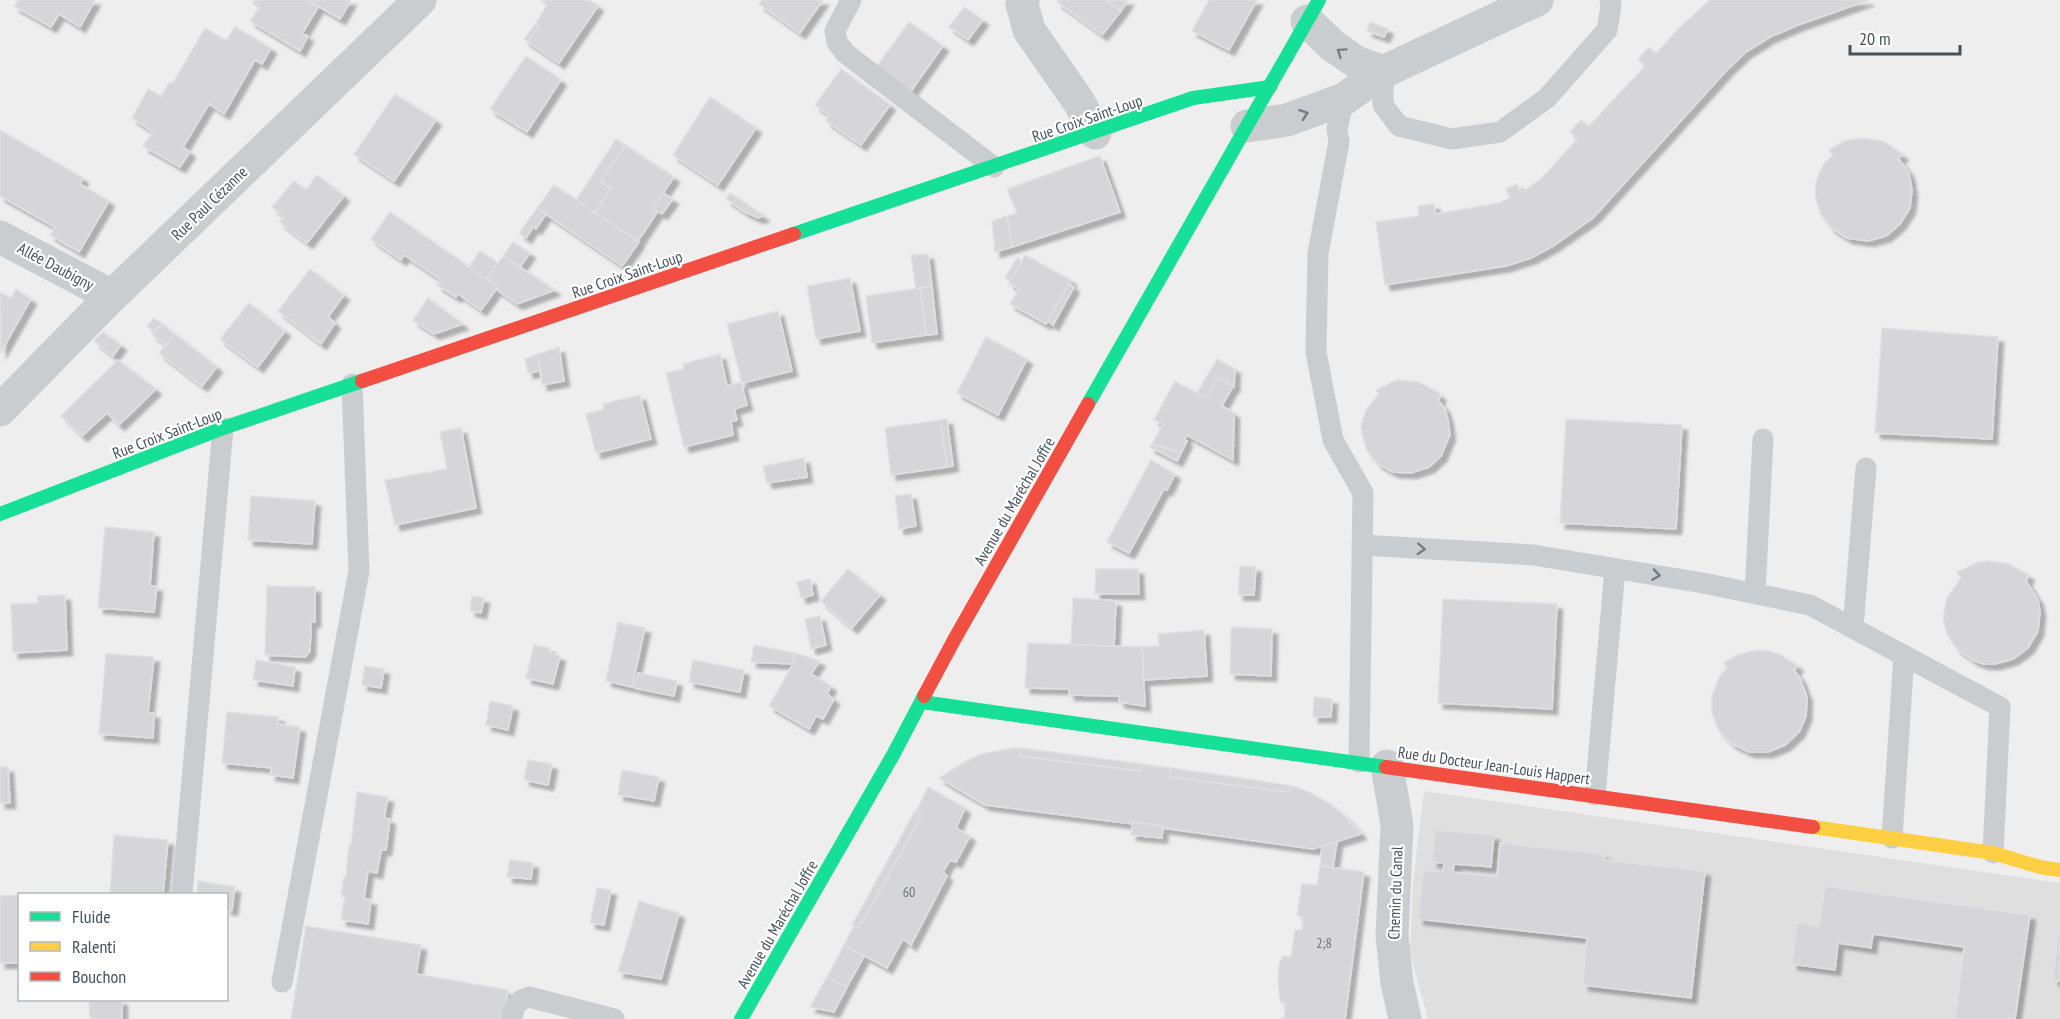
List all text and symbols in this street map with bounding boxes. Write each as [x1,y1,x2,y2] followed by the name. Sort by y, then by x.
[1850,18,1960,56] scale bar
[1859,27,1891,50] text: 20 m
[1337,48,1348,59] one-way arrow
[1029,90,1145,146] street label: Rue Croix Saint-Loup
[1298,109,1309,122] one-way arrow
[167,162,251,244] street label: Rue Paul Cézanne
[14,238,98,294] street label: Allée Daubigny
[569,246,685,302] street label: Rue Croix Saint-Loup
[110,403,224,463] street label: Rue Croix Saint-Loup
[969,433,1059,569] street label: Avenue du Maréchal Joffre
[1416,542,1425,555] one-way arrow
[1651,569,1660,581] one-way arrow
[1397,742,1592,788] street label: Rue du Docteur Jean-Louis Happert
[1383,846,1407,940] street label: Chemin du Canal
[732,856,822,992] street label: Avenue du Maréchal Joffre
[903,883,915,901] house number: 60
[18,893,228,1001] legend
[72,905,111,928] text: Fluide
[1316,934,1332,952] house number: 2;8
[72,935,116,958] text: Ralenti
[72,965,126,988] text: Bouchon

